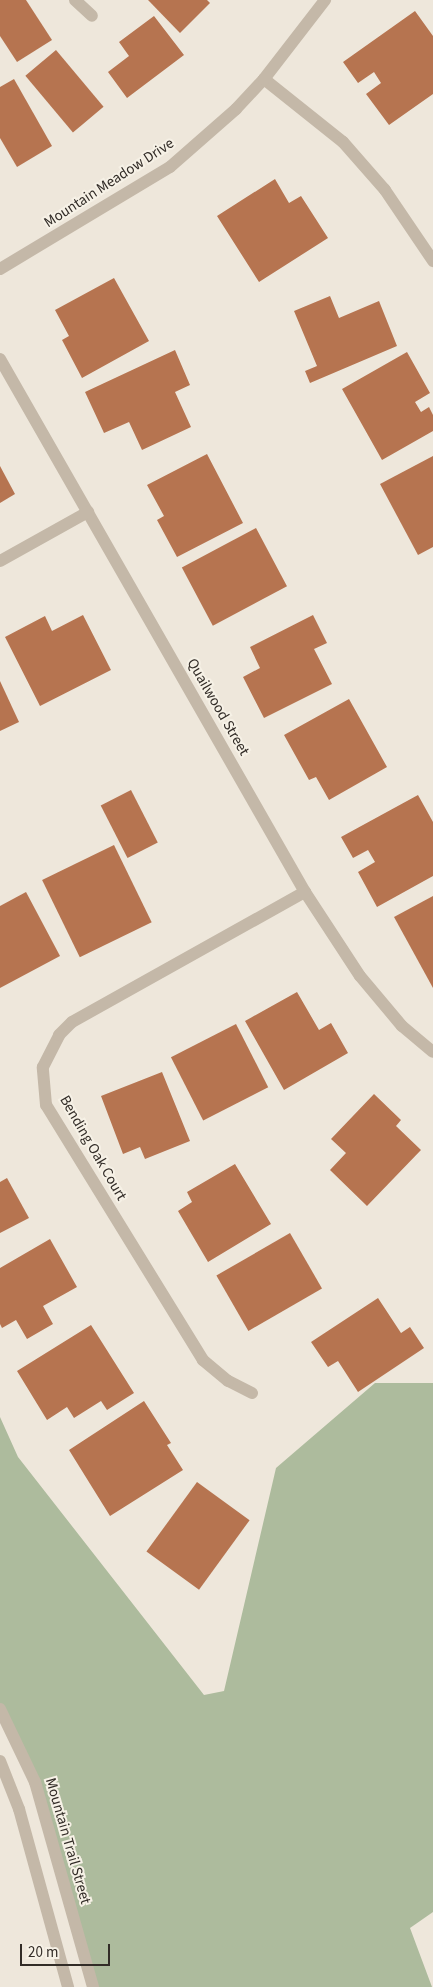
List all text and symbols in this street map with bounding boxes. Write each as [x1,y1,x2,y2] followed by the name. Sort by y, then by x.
[41,134,177,232] street label: Mountain Meadow Drive
[183,655,253,759] street label: Quailwood Street
[56,1092,130,1204] street label: Bending Oak Court
[41,1776,95,1906] street label: Mountain Trail Street
[22,1934,112,1966] scale bar
[28,1942,58,1963] text: 20 m

